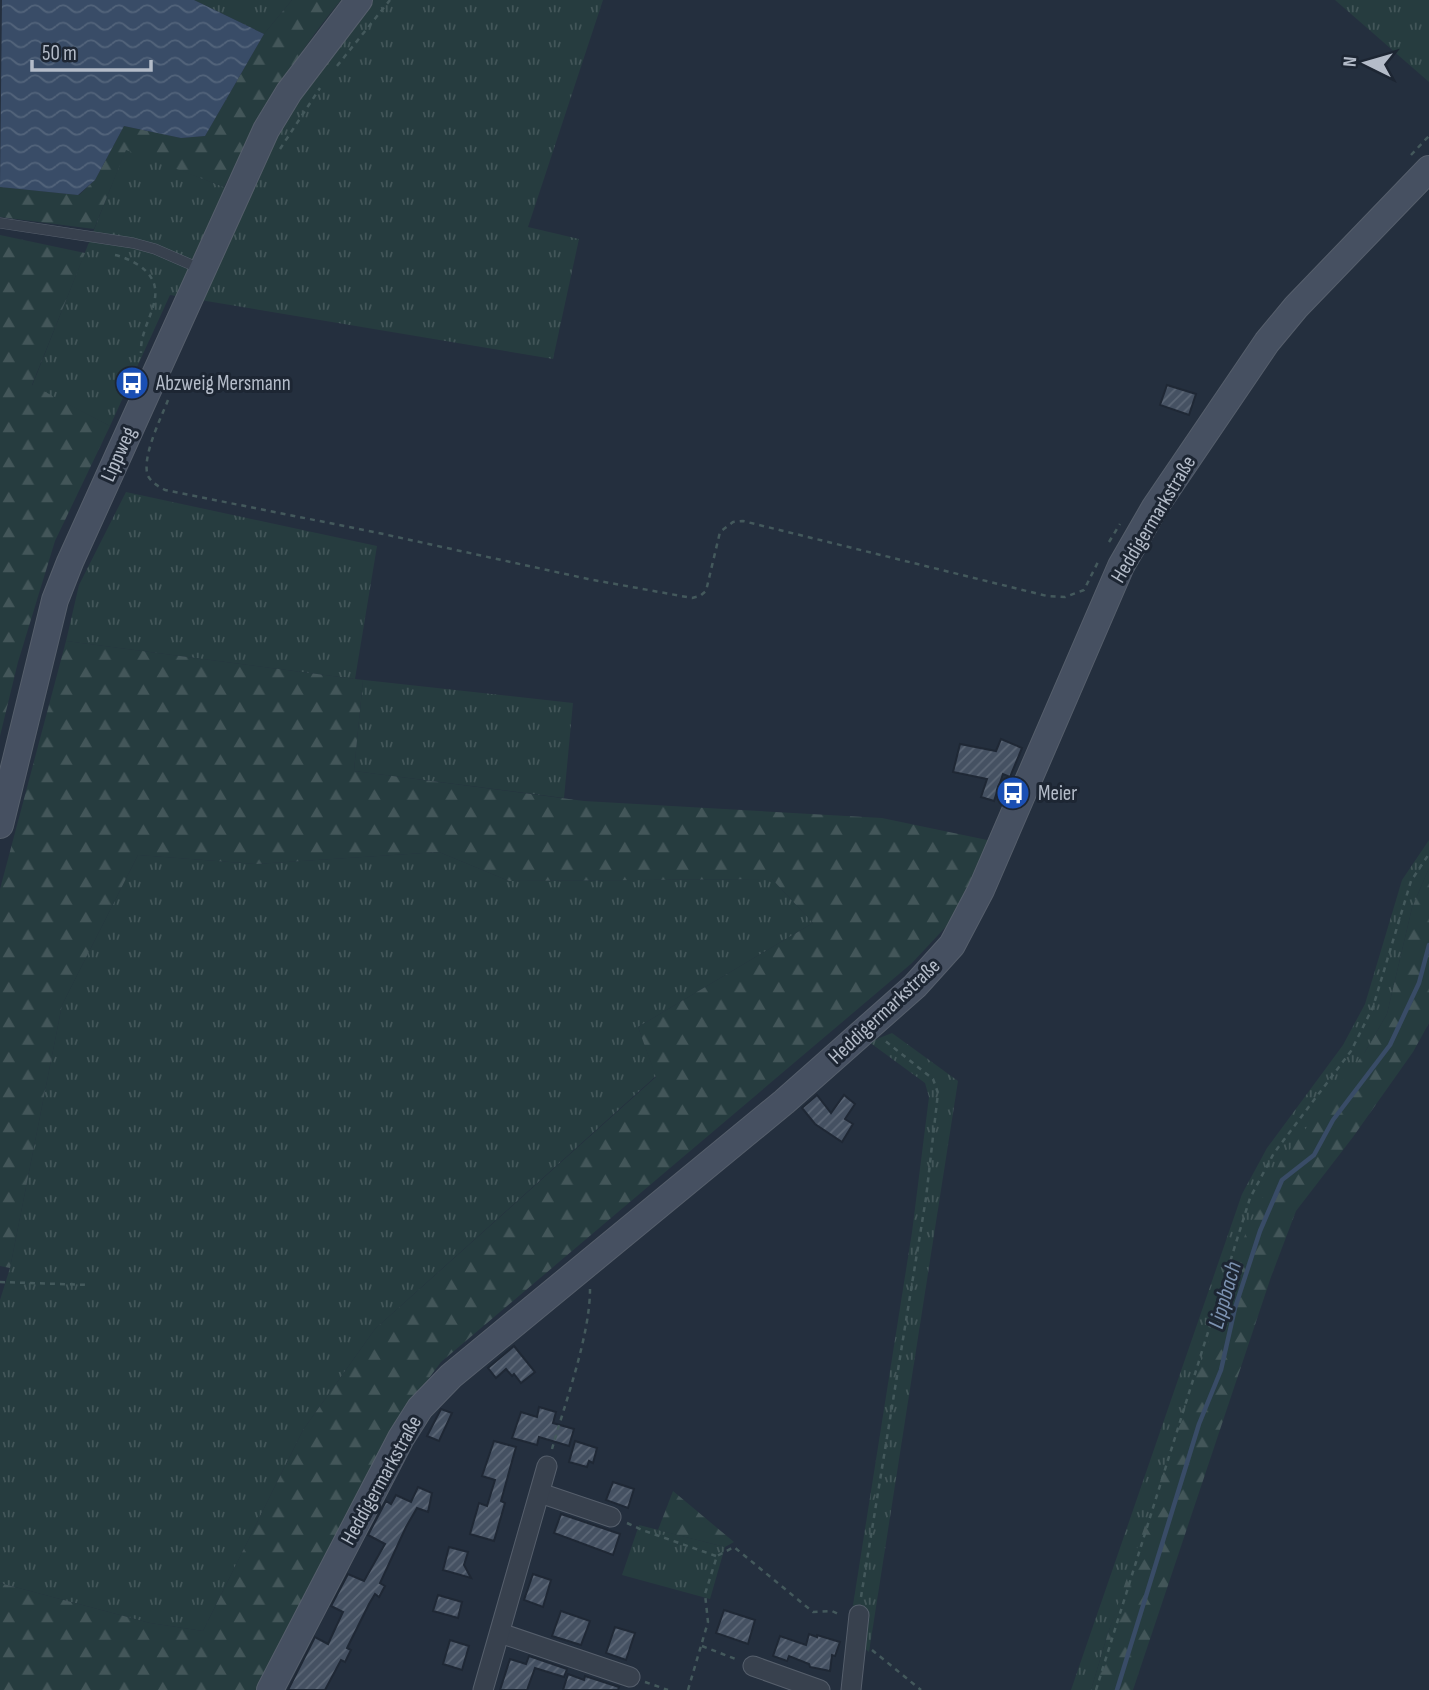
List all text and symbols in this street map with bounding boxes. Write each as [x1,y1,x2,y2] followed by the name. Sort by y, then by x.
[32,28,150,72] scale bar
[1331,28,1401,98] north arrow
[42,41,77,66] text: 50 m
[1339,56,1362,68] text: N
[113,364,151,402] bus stop icon: Abzweig Mersmann
[155,371,291,396] place label: Abzweig Mersmann
[95,423,142,486] street label: Lippweg
[1106,451,1201,587] street label: Heddigermarkstraße
[994,774,1032,812] bus stop icon: Meier
[1038,781,1077,806] place label: Meier
[823,953,945,1069] street label: Heddigermarkstraße
[1202,1258,1248,1332] water label: Lippbach
[336,1411,427,1549] street label: Heddigermarkstraße

